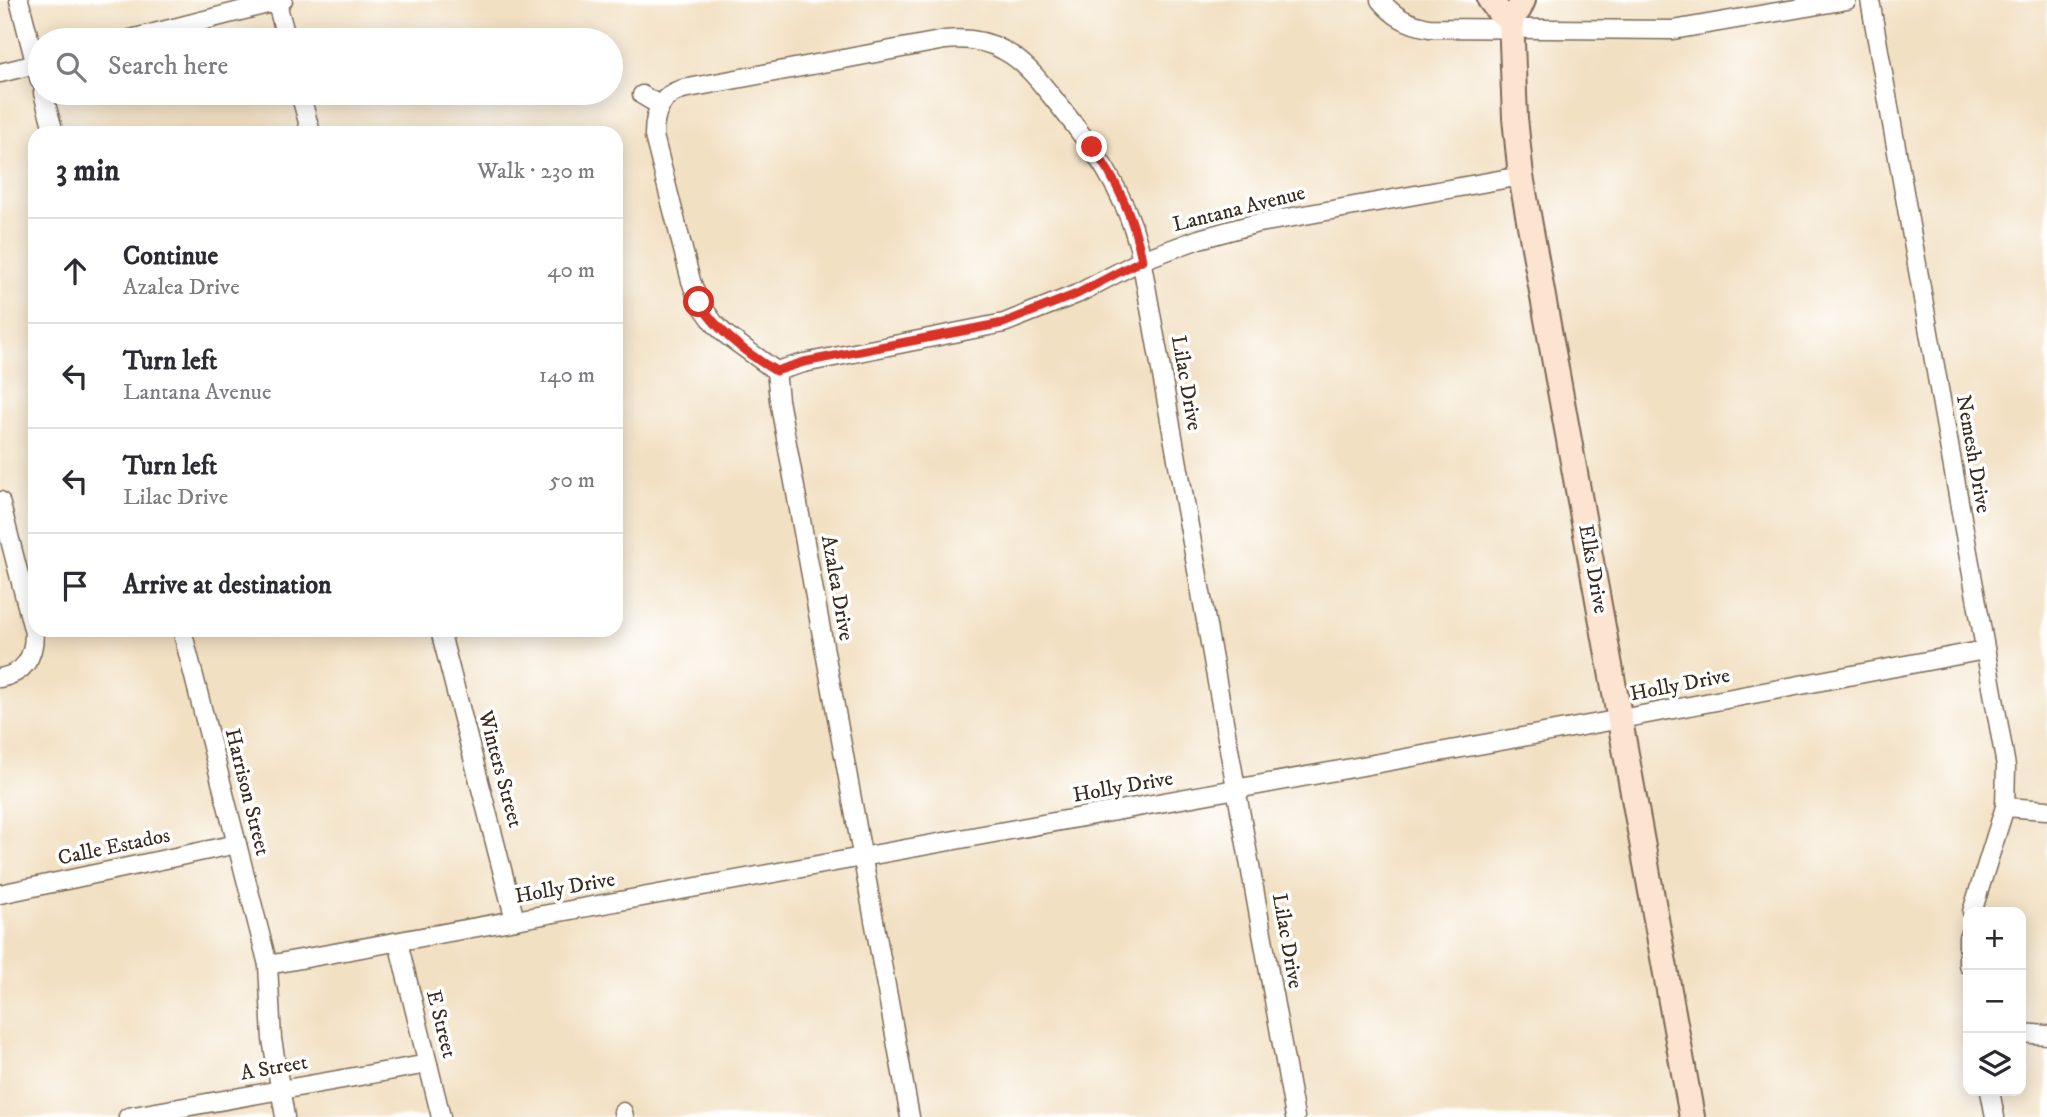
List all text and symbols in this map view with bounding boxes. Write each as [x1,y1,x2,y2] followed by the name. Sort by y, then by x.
[28,28,623,105] search box
[52,48,90,86] icon: search
[108,50,228,83] text: Search here
[1076,131,1107,162] route end
[56,153,120,190] text: 3 min
[477,157,595,186] text: Walk · 230 m
[1170,180,1308,238] street label: Lantana Avenue
[123,240,218,273] text: Continue
[56,252,94,290] icon: ahead
[547,256,595,285] text: 40 m
[123,273,240,302] text: Azalea Drive
[683,286,714,317] route start
[1165,333,1207,433] street label: Lilac Drive
[123,345,217,378] text: Turn left
[56,357,94,395] icon: left
[539,361,595,390] text: 140 m
[123,378,271,407] text: Lantana Avenue
[1950,393,1996,515] street label: Nemesh Drive
[123,450,217,483] text: Turn left
[56,462,94,500] icon: left
[549,466,595,495] text: 50 m
[123,483,228,512] text: Lilac Drive
[1572,522,1614,616] street label: Elks Drive
[815,533,859,643] street label: Azalea Drive
[56,567,94,605] icon: arrive
[123,569,332,602] text: Arrive at destination
[1628,663,1732,707] street label: Holly Drive
[472,707,528,831] street label: Winters Street
[219,726,275,858] street label: Harrison Street
[1071,765,1175,809] street label: Holly Drive
[56,822,172,872] street label: Calle Estados
[513,866,617,910] street label: Holly Drive
[1266,891,1308,991] street label: Lilac Drive
[1963,907,2026,1096] map controls
[1963,907,2026,970] button: +
[1963,970,2026,1033] button: −
[420,987,462,1061] street label: E Street
[1963,1033,2026,1096] button: layers
[238,1049,310,1087] street label: A Street

